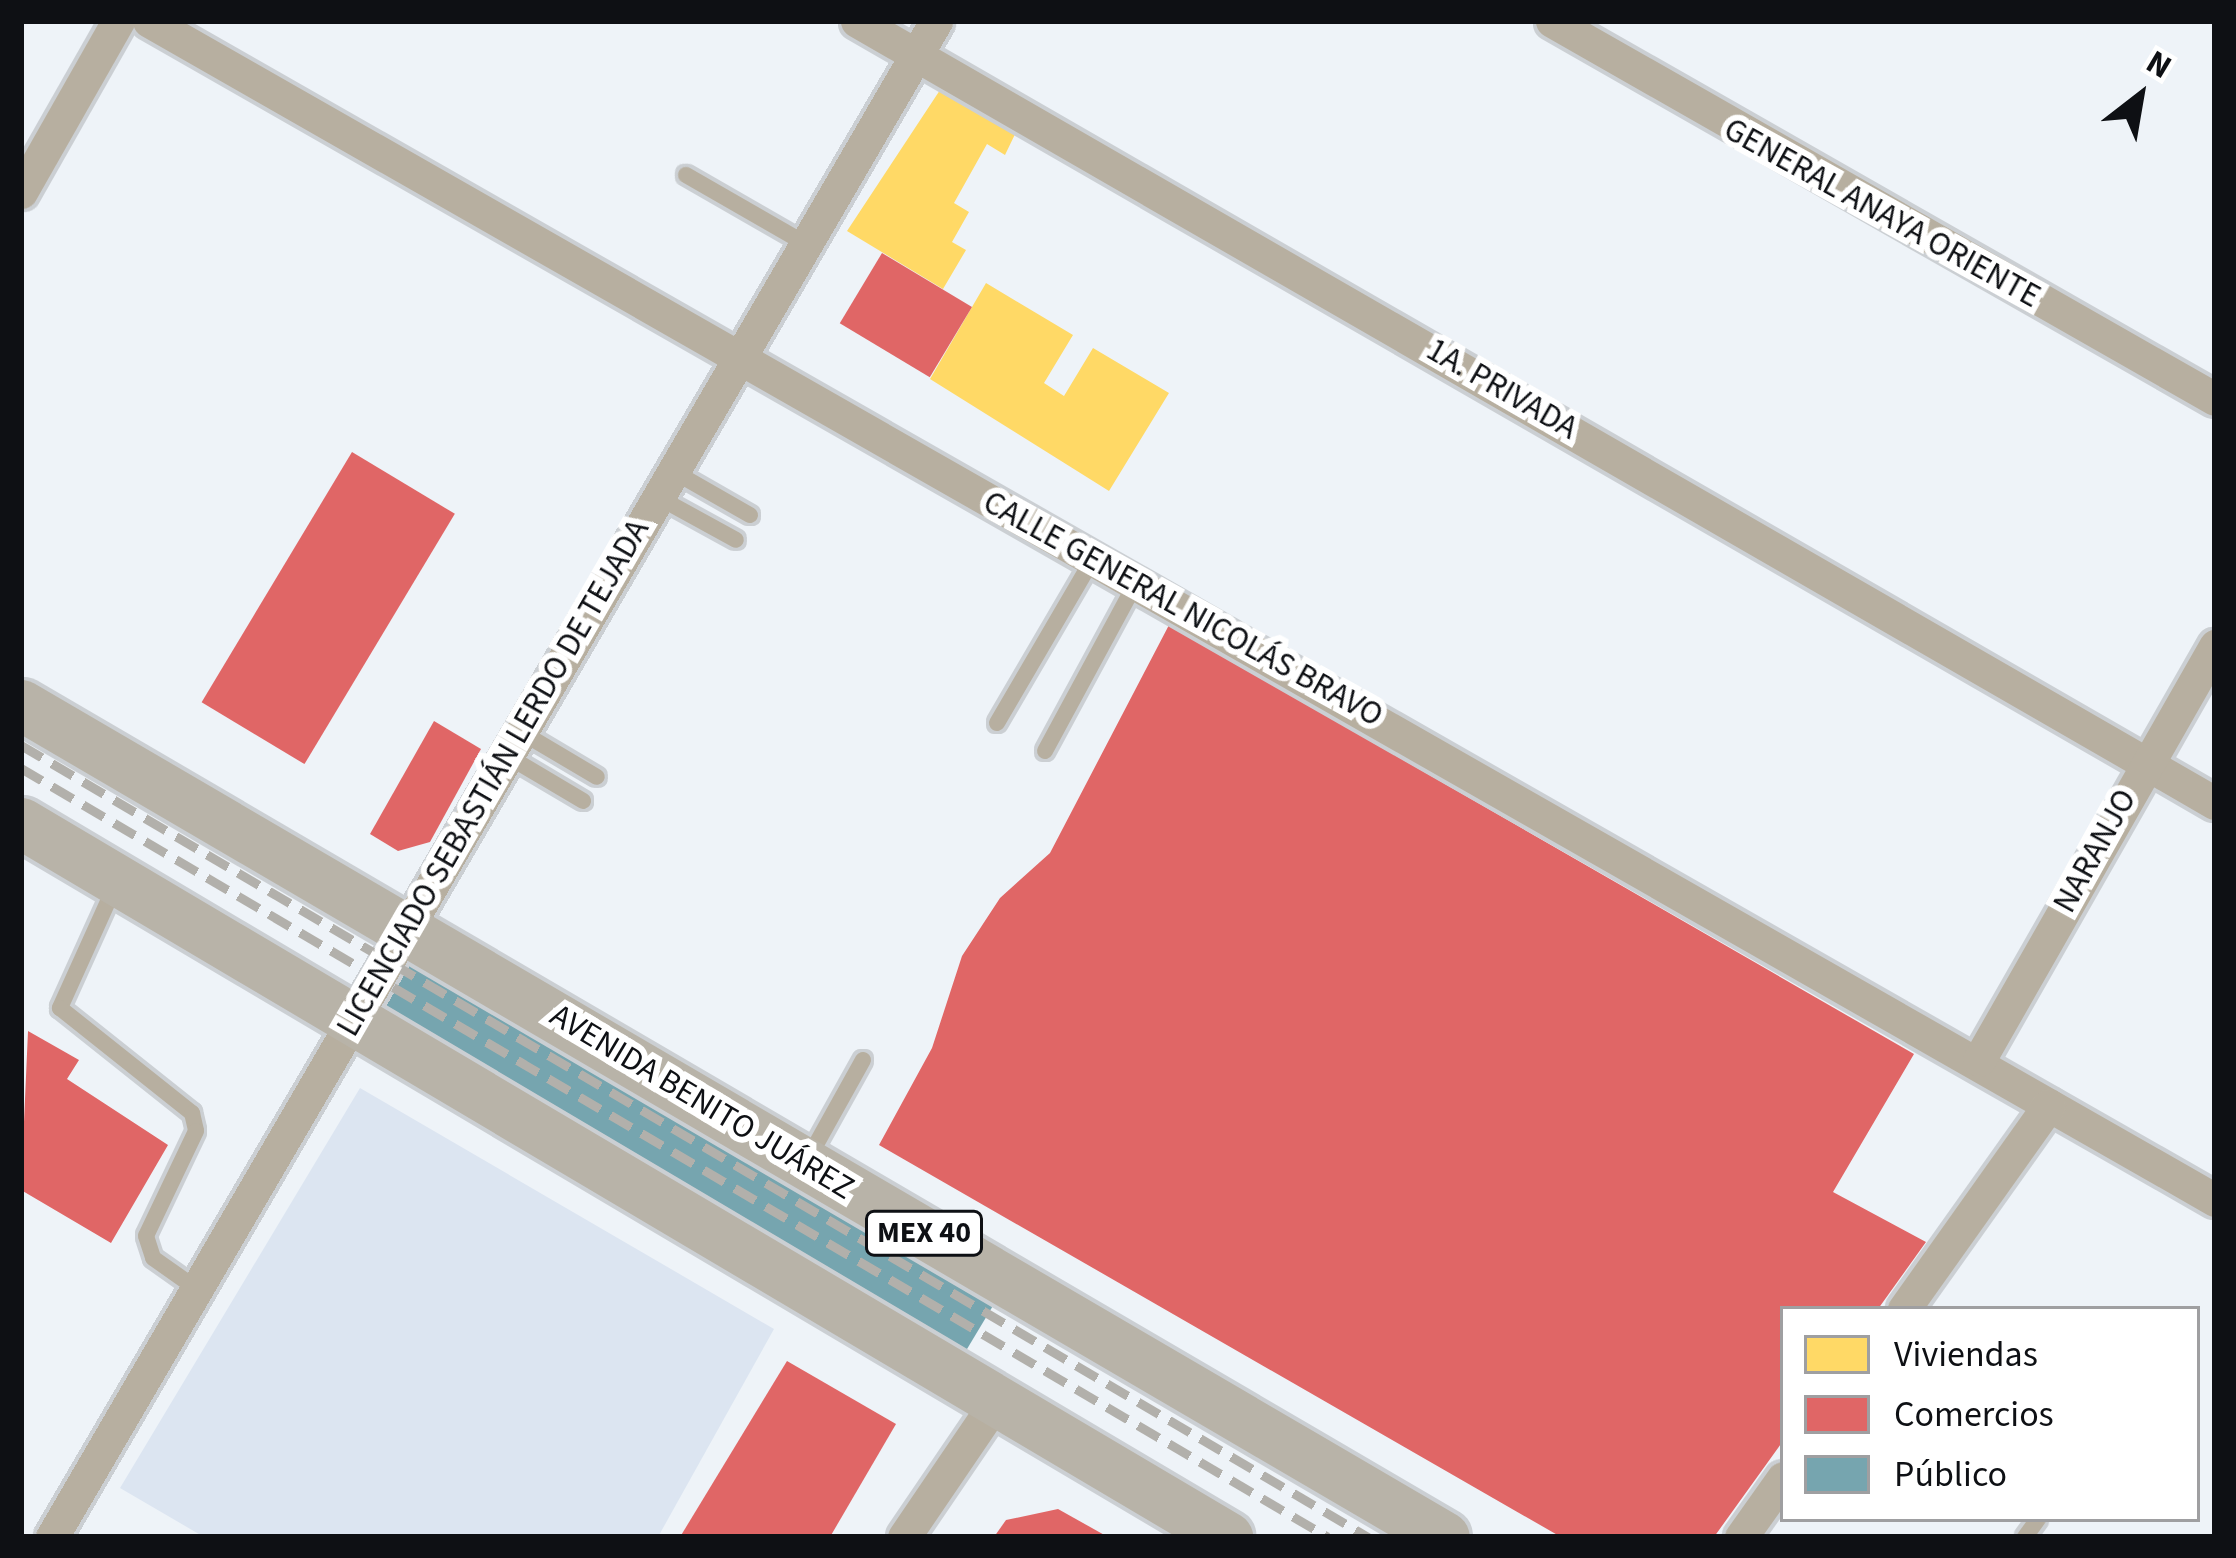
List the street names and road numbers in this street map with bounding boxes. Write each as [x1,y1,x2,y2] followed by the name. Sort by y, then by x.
[1717,110,2047,316] street label: GENERAL ANAYA ORIENTE
[1420,330,1584,448] street label: 1A. PRIVADA
[976,482,1390,736] street label: CALLE GENERAL NICOLÁS BRAVO
[328,513,658,1043] street label: LICENCIADO SEBASTIÁN LERDO DE TEJADA
[2045,782,2145,920] street label: NARANJO
[543,996,861,1208] street label: AVENIDA BENITO JUÁREZ
[864,1209,984,1257] road number: MEX 40

